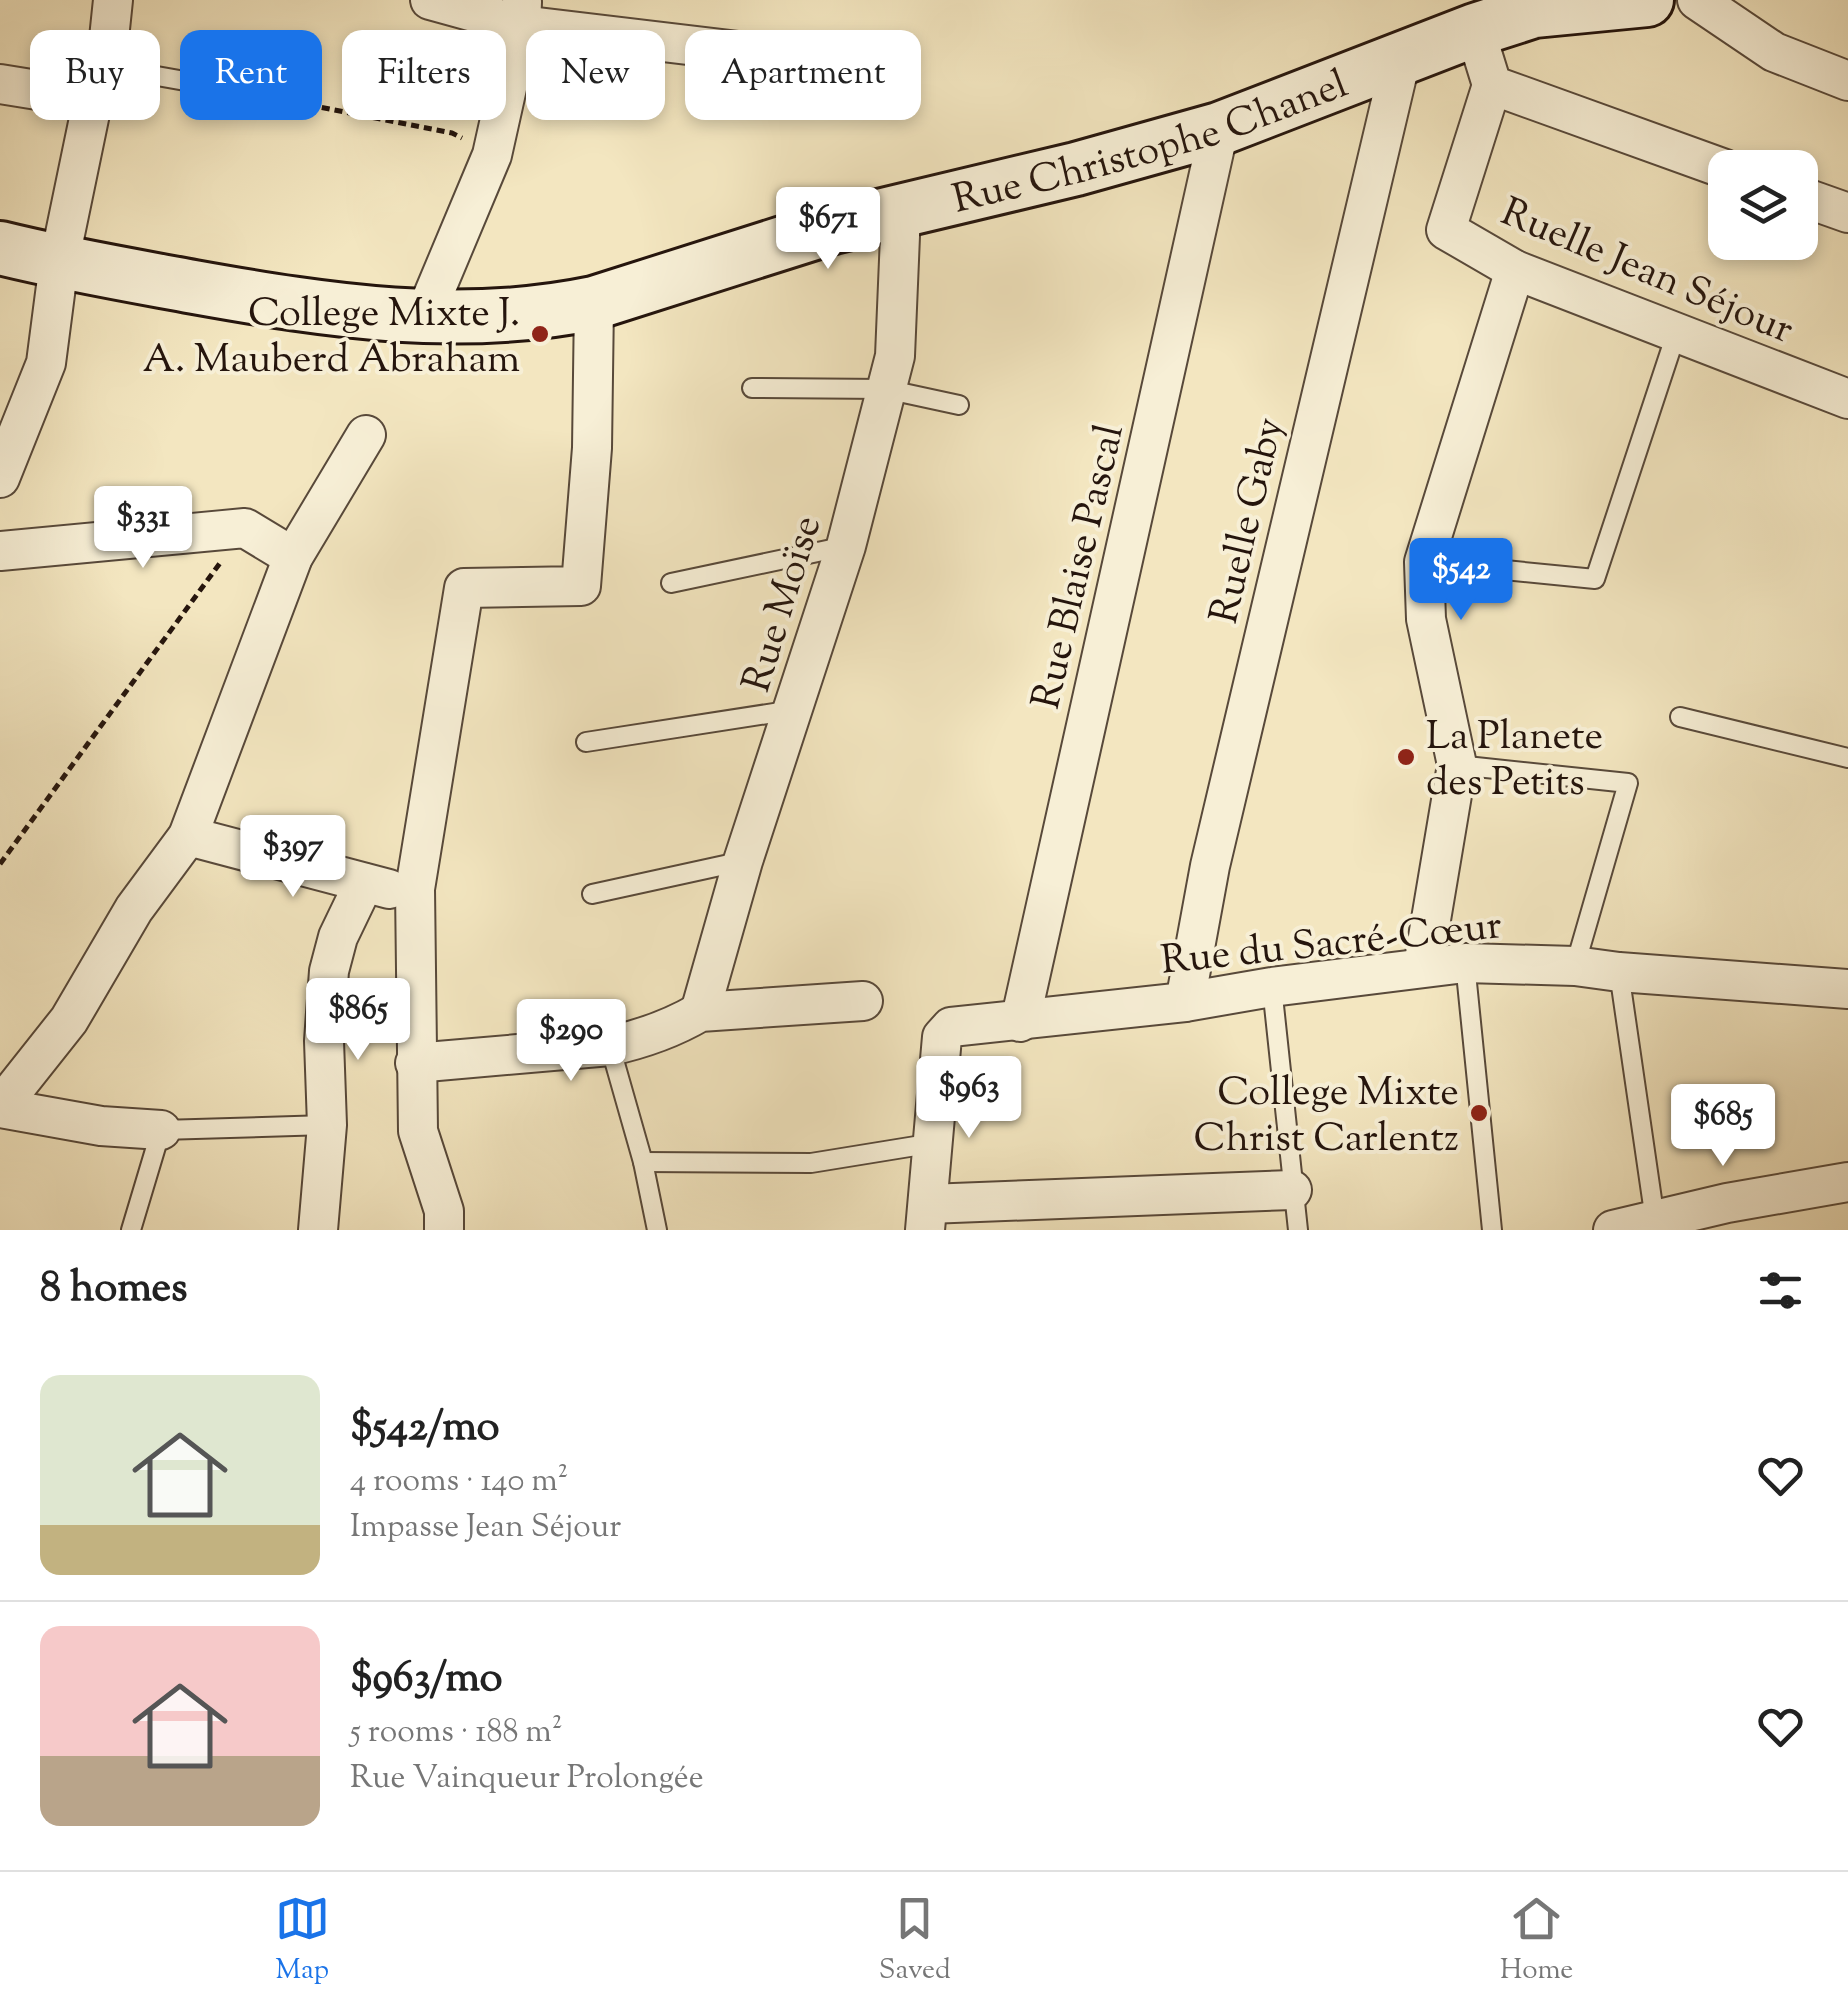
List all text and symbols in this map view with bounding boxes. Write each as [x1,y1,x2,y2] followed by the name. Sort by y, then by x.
[30,30,160,120] chip: Buy
[180,30,322,120] chip: Rent
[342,30,506,120] chip: Filters
[526,30,665,120] chip: New
[685,30,921,120] chip: Apartment
[948,58,1357,230] street label: Rue Christophe Chanel
[1708,150,1818,260] map controls
[1708,150,1818,260] button: layers
[1491,186,1801,360] street label: Ruelle Jean Séjour
[769,187,887,272] pin: $671
[798,196,858,242] text: $671
[143,287,520,390] place label: College Mixte J. A. Mauberd Abraham
[529,323,551,345] marker: College Mixte J. A. Mauberd Abraham
[1198,412,1301,630] street label: Ruelle Gaby
[1020,419,1141,715] street label: Rue Blaise Pascal
[84,486,202,571] pin: $331
[116,495,170,541] text: $331
[731,509,838,699] street label: Rue Moïse
[1402,538,1520,623] pin: $542
[1431,547,1491,593] text: $542
[1426,710,1603,813] place label: La Planete des Petits
[1395,746,1417,768] marker: La Planete des Petits
[234,815,352,900] pin: $397
[262,824,324,870] text: $397
[1158,899,1505,992] street label: Rue du Sacré-Cœur
[299,978,417,1063] pin: $865
[328,987,388,1033] text: $865
[512,999,630,1084] pin: $290
[539,1008,603,1054] text: $290
[910,1056,1028,1141] pin: $963
[938,1065,1000,1111] text: $963
[1194,1066,1459,1169] place label: College Mixte Christ Carlentz
[1664,1084,1782,1169] pin: $685
[1693,1093,1753,1139] text: $685
[1468,1102,1490,1124] marker: College Mixte Christ Carlentz
[40,1260,188,1320] text: 8 homes
[1753,1263,1808,1318] icon: filters
[350,1399,499,1459] text: $542/mo
[120,1415,240,1535] icon: home
[1753,1448,1808,1503] icon: heart
[350,1459,568,1505] text: 4 rooms · 140 m²
[350,1505,621,1551] text: Impasse Jean Séjour
[350,1650,503,1710] text: $963/mo
[120,1666,240,1786] icon: home
[1753,1699,1808,1754] icon: heart
[350,1710,562,1756] text: 5 rooms · 188 m²
[350,1756,704,1802] text: Rue Vainqueur Prolongée
[275,1891,330,1991] tab: Map
[879,1891,951,1991] tab: Saved
[1500,1891,1573,1991] tab: Home

